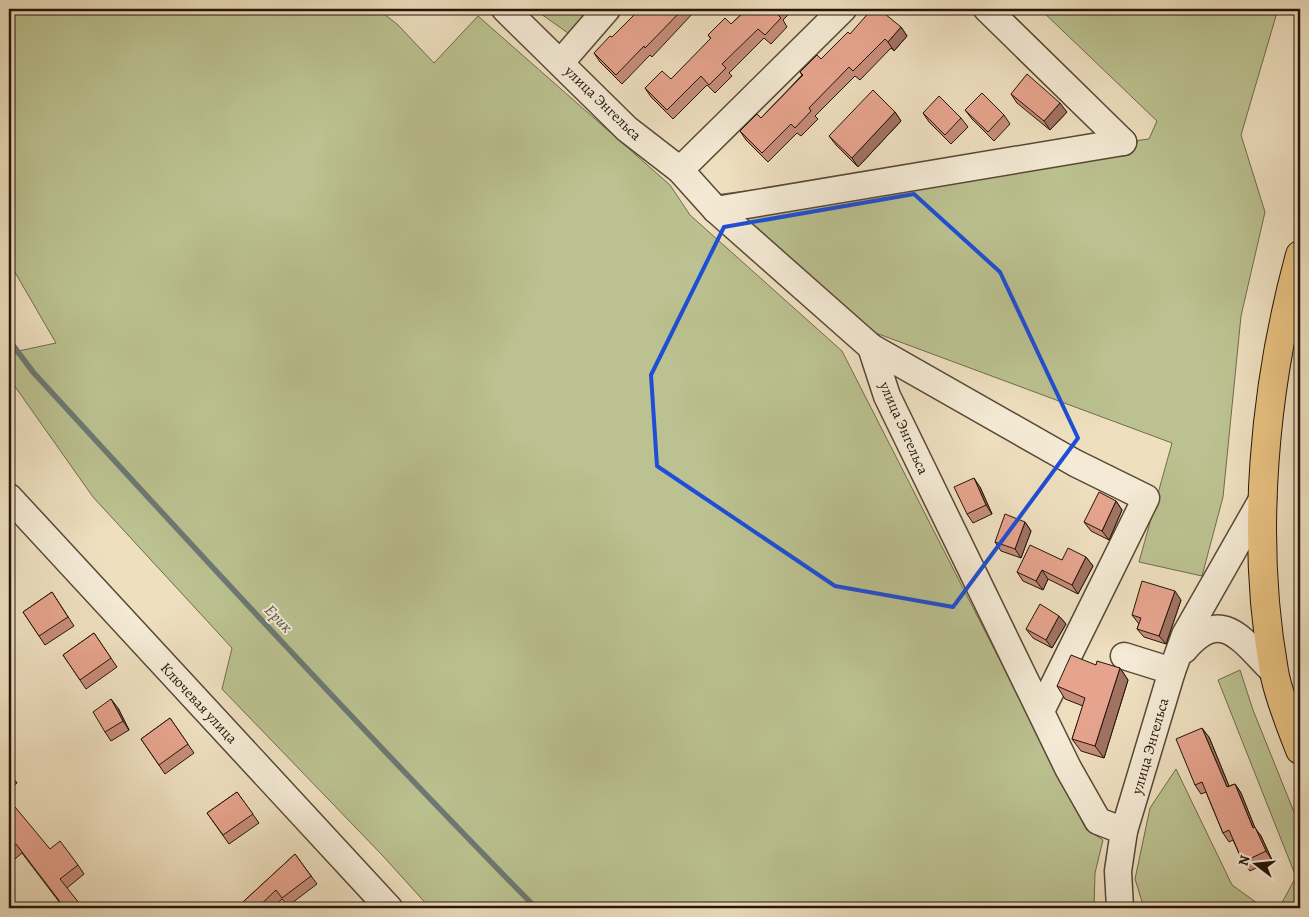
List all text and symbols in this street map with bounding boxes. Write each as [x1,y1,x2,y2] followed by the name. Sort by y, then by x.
[560,61,646,145] street label: улица Энгельса
[874,378,933,478] street label: улица Энгельса
[259,600,297,638] water label: Ерик
[156,658,242,748] street label: Ключевая улица
[1126,695,1173,798] street label: улица Энгельса
[1232,840,1282,890] north arrow
[1233,853,1255,868] text: N

